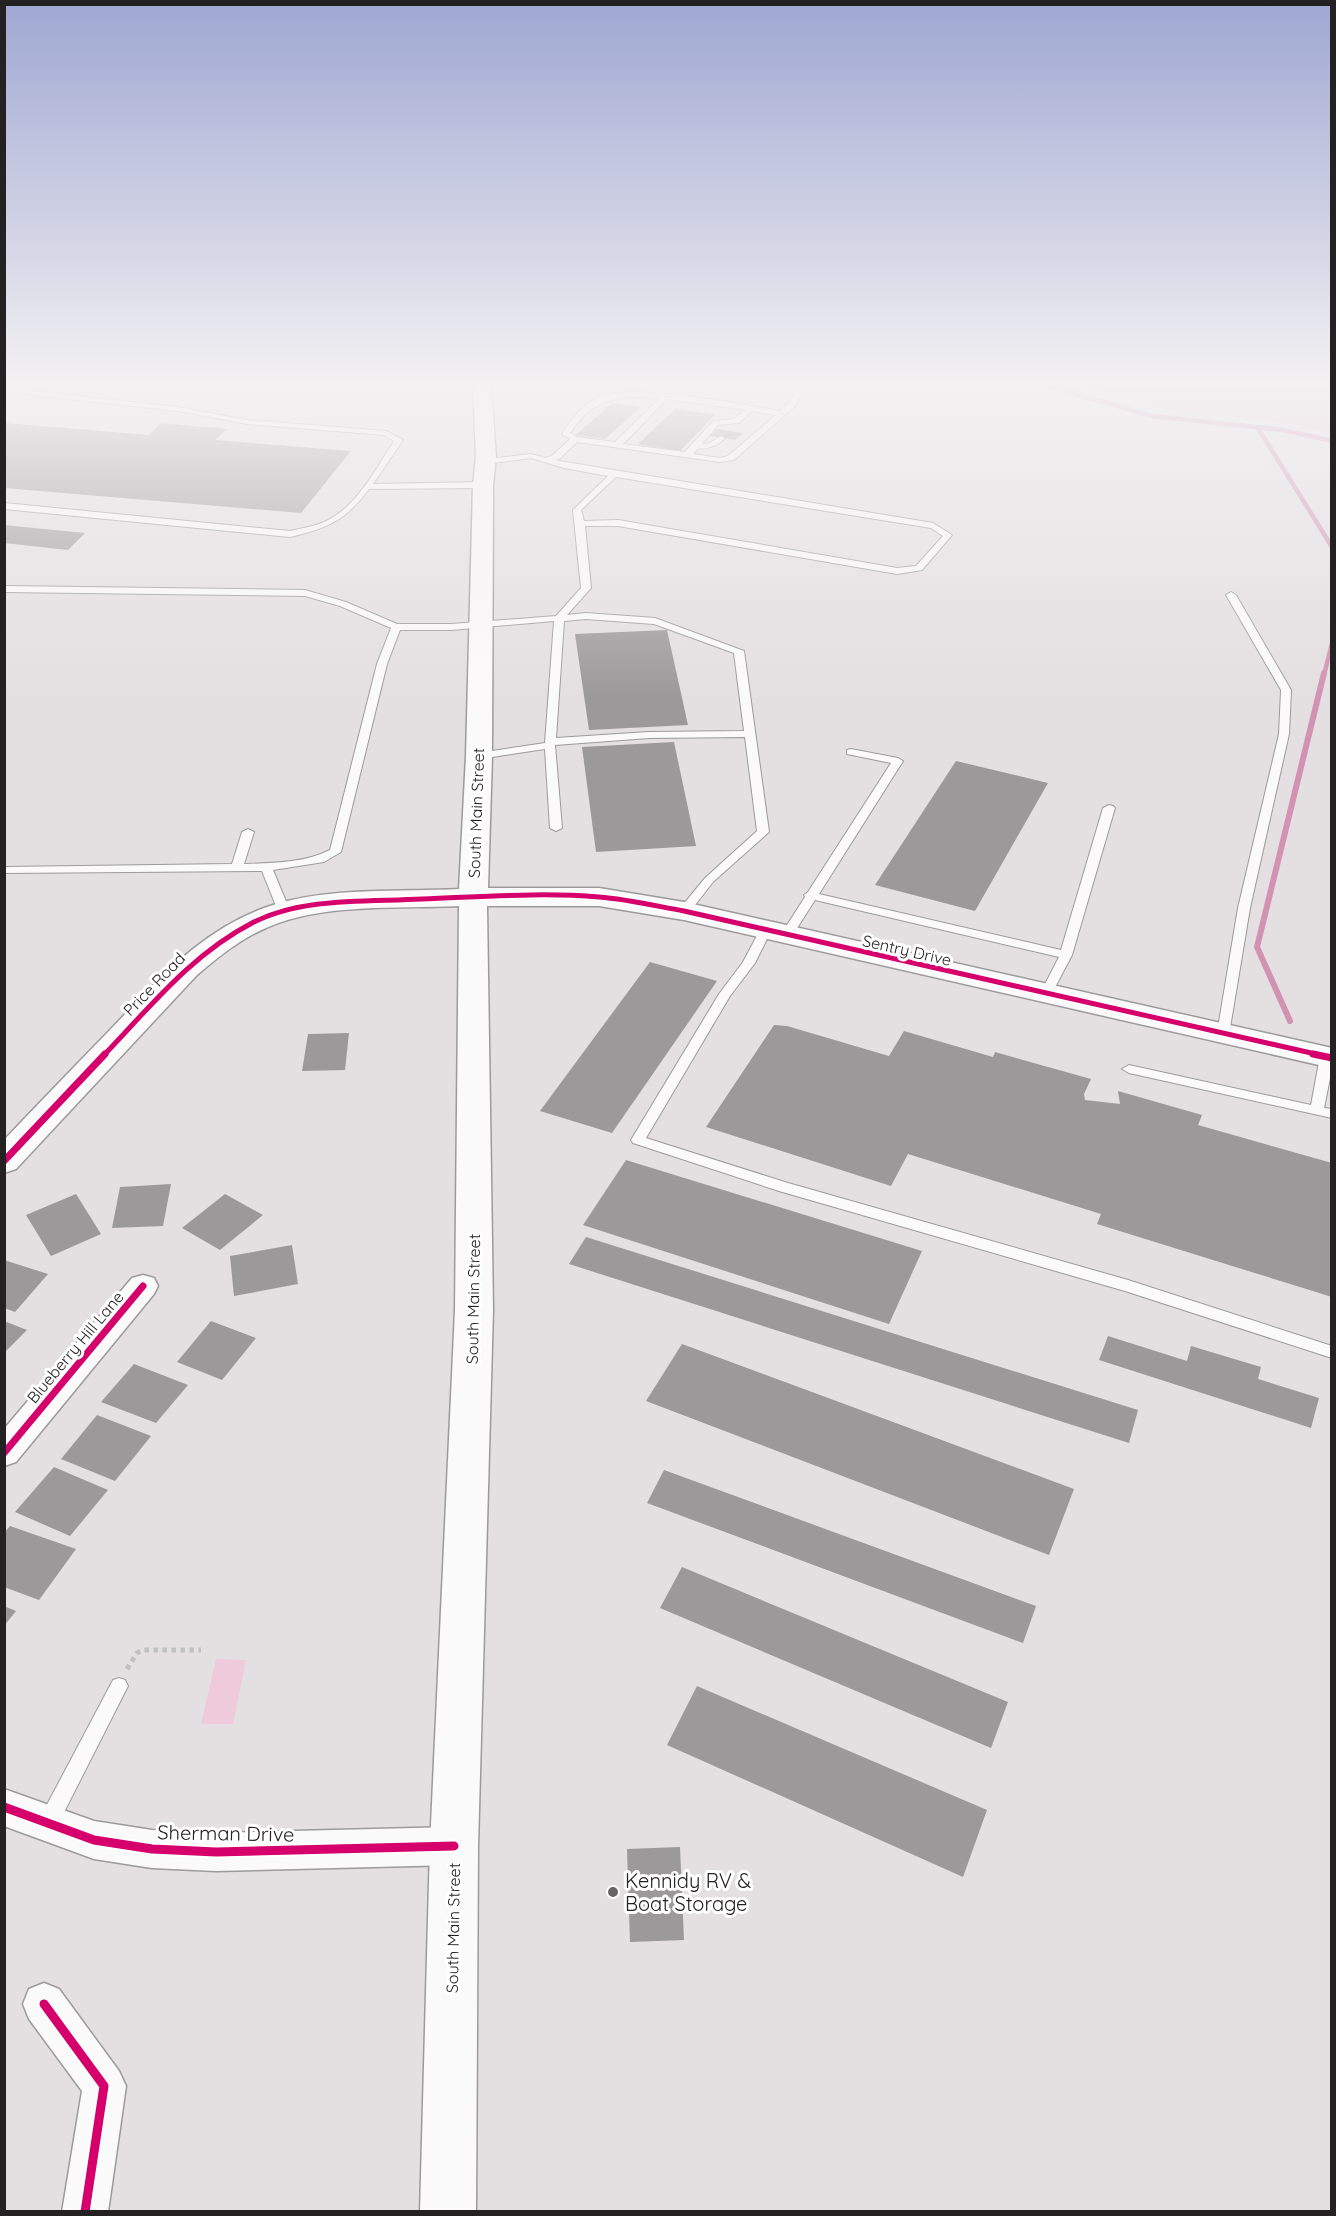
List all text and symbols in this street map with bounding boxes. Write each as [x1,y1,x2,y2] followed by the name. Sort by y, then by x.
[464,748,488,878] street label: South Main Street
[860,930,954,970] street label: Sentry Drive
[119,948,189,1020] street label: Price Road
[462,1234,484,1364] street label: South Main Street
[22,1287,128,1407] street label: Blueberry Hill Lane
[157,1819,295,1847] street label: Sherman Drive
[442,1863,464,1993] street label: South Main Street
[625,1868,752,1916] place label: Kennidy RV & Boat Storage
[606,1885,620,1899] marker: Kennidy RV & Boat Storage

